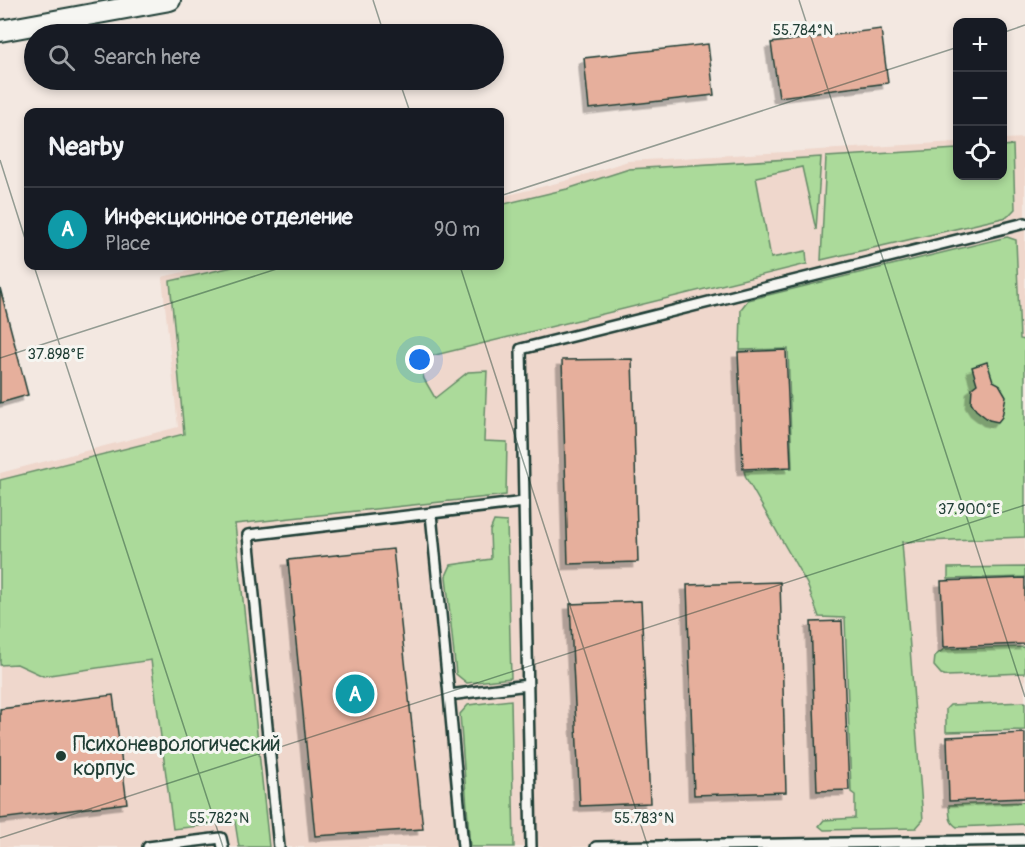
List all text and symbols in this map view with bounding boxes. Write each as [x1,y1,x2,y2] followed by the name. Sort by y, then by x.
[953,18,1007,180] map controls
[953,18,1007,72] button: +
[773,21,833,40] text: 55.784°N
[24,24,504,90] search box
[45,41,78,74] icon: search
[93,43,200,71] text: Search here
[953,72,1007,126] button: −
[953,126,1007,180] button: locate
[48,131,124,163] text: Nearby
[105,203,353,231] text: Инфекционное отделение
[61,217,74,242] text: A
[434,217,480,242] text: 90 m
[105,231,150,256] text: Place
[28,345,85,364] text: 37.898°E
[405,345,434,374] your location
[938,500,1000,519] text: 37.900°E
[336,672,374,716] pin: A
[73,731,280,782] place label: Психоневрологический корпус
[54,749,68,763] marker: Психоневрологический корпус
[189,809,249,828] text: 55.782°N
[614,809,674,828] text: 55.783°N

